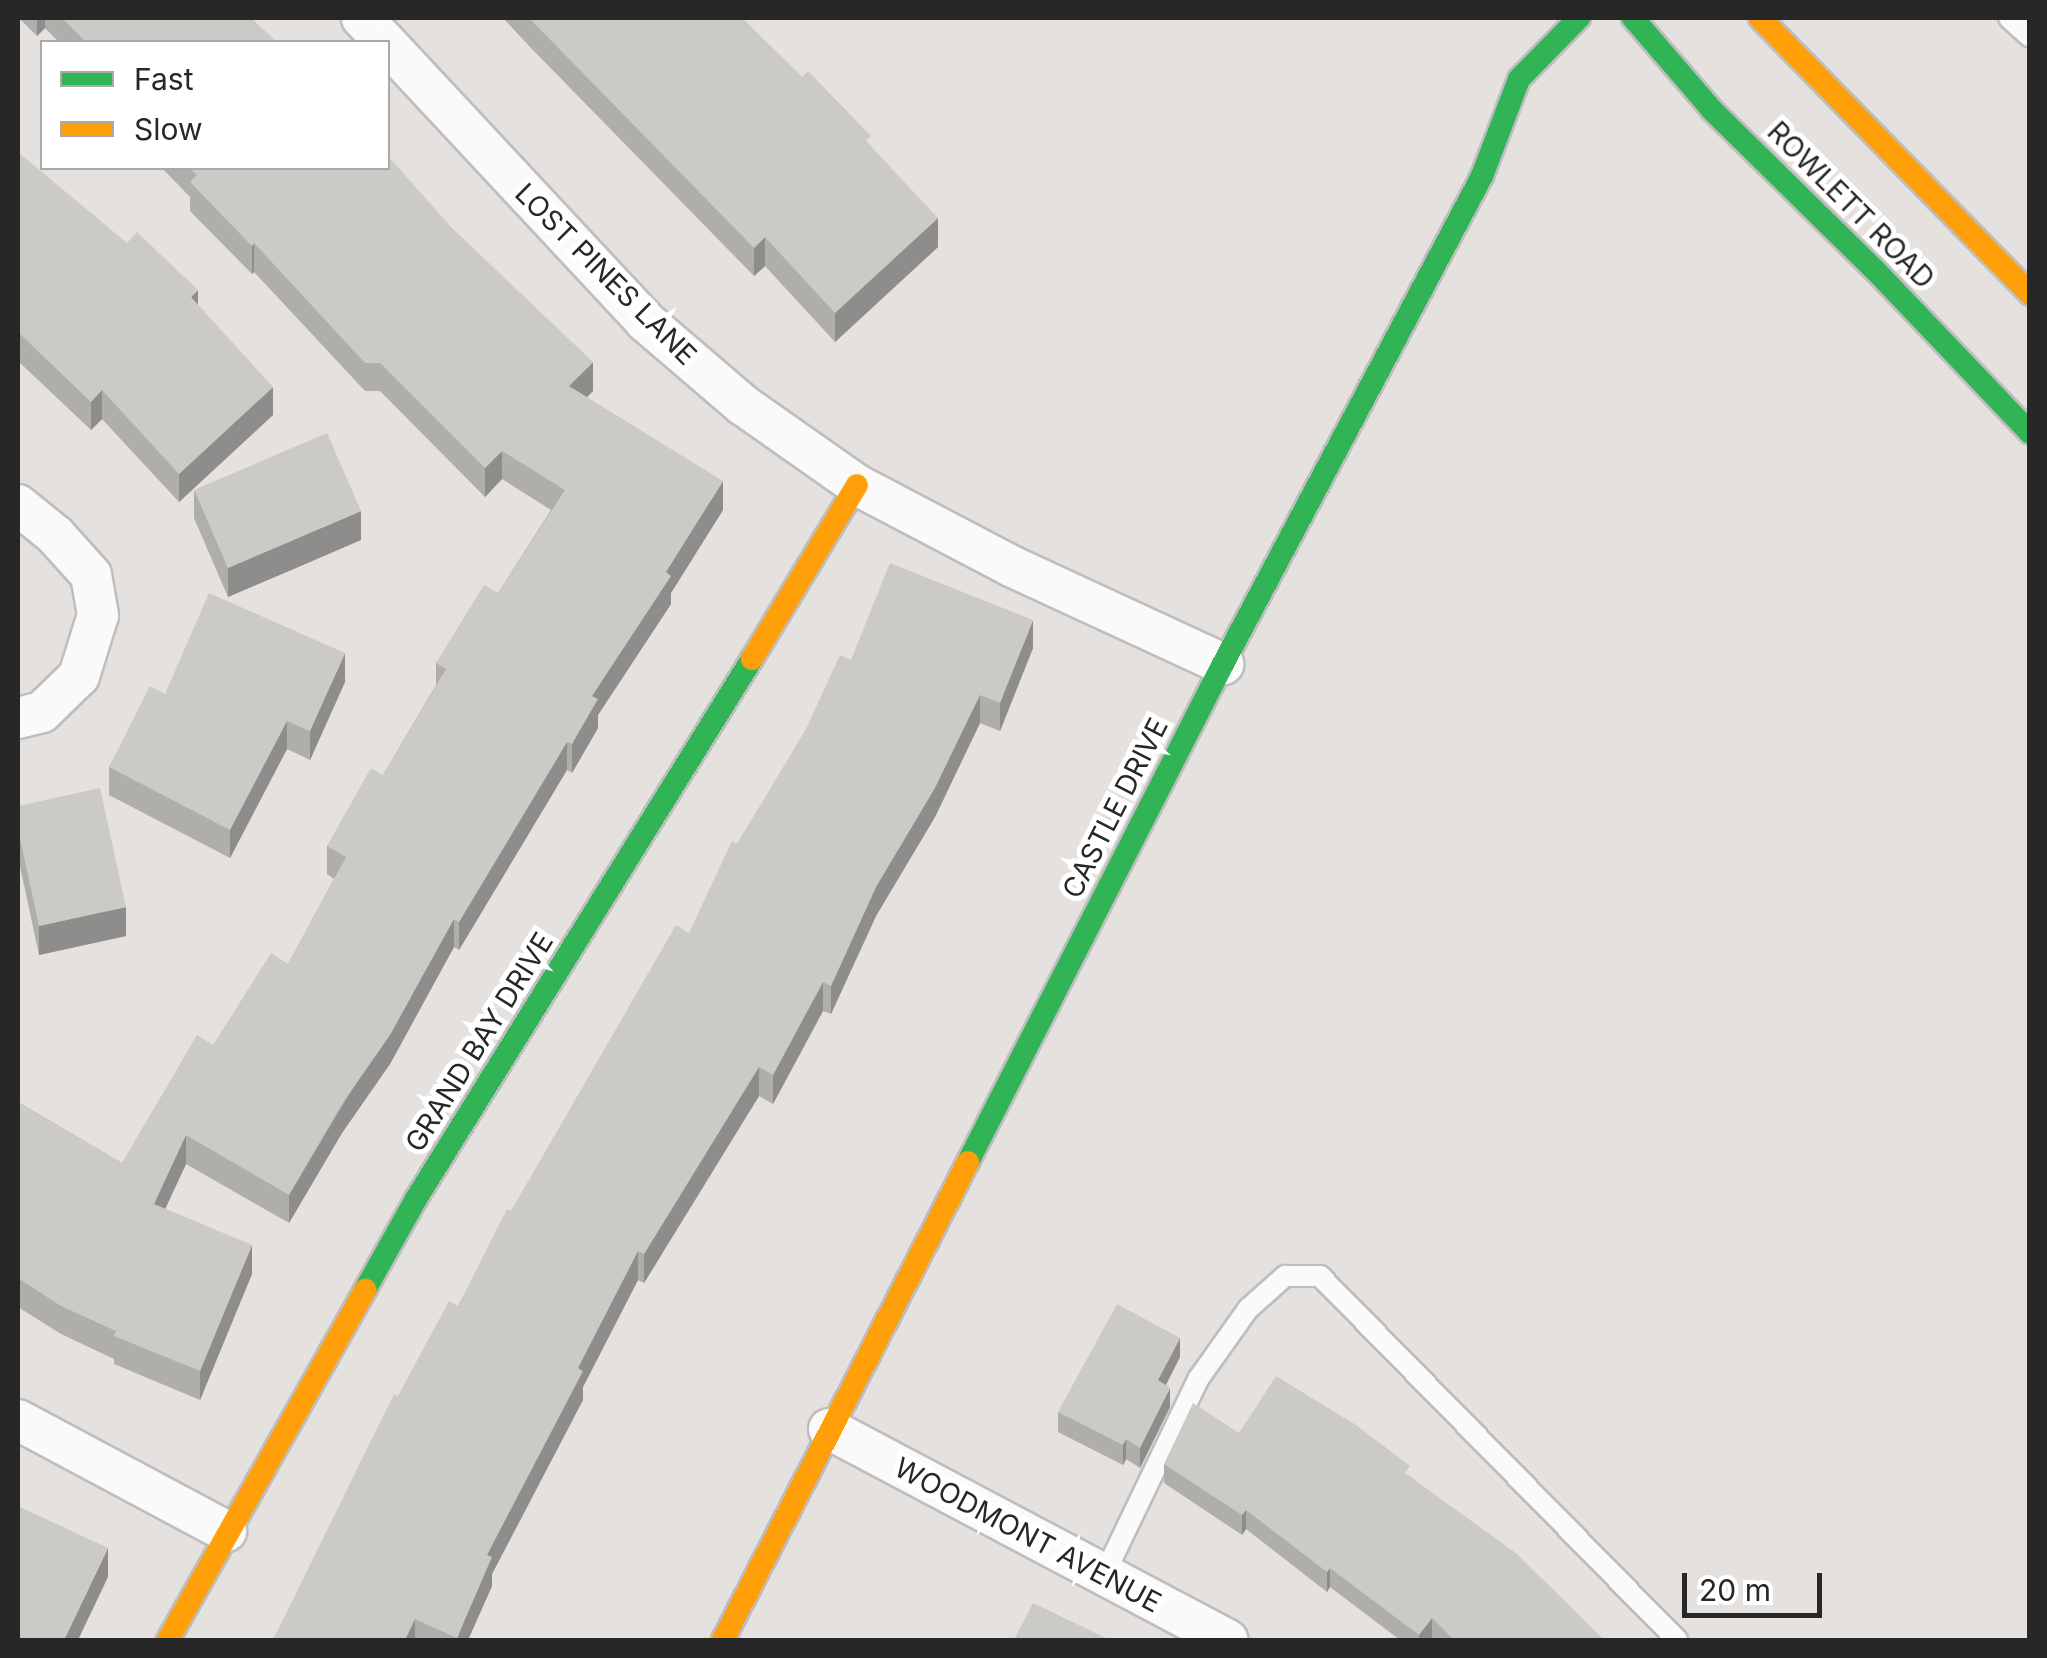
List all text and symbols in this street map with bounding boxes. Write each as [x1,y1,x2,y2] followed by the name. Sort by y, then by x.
[40,40,390,170] legend
[134,61,193,97] text: Fast
[134,111,203,147] text: Slow
[1761,115,1941,295] street label: ROWLETT ROAD
[508,176,704,372] street label: LOST PINES LANE
[1055,712,1175,904] street label: CASTLE DRIVE
[398,926,560,1158] street label: GRAND BAY DRIVE
[889,1451,1167,1619] street label: WOODMONT AVENUE
[1687,1553,1827,1615] scale bar
[1699,1572,1771,1608] text: 20 m

